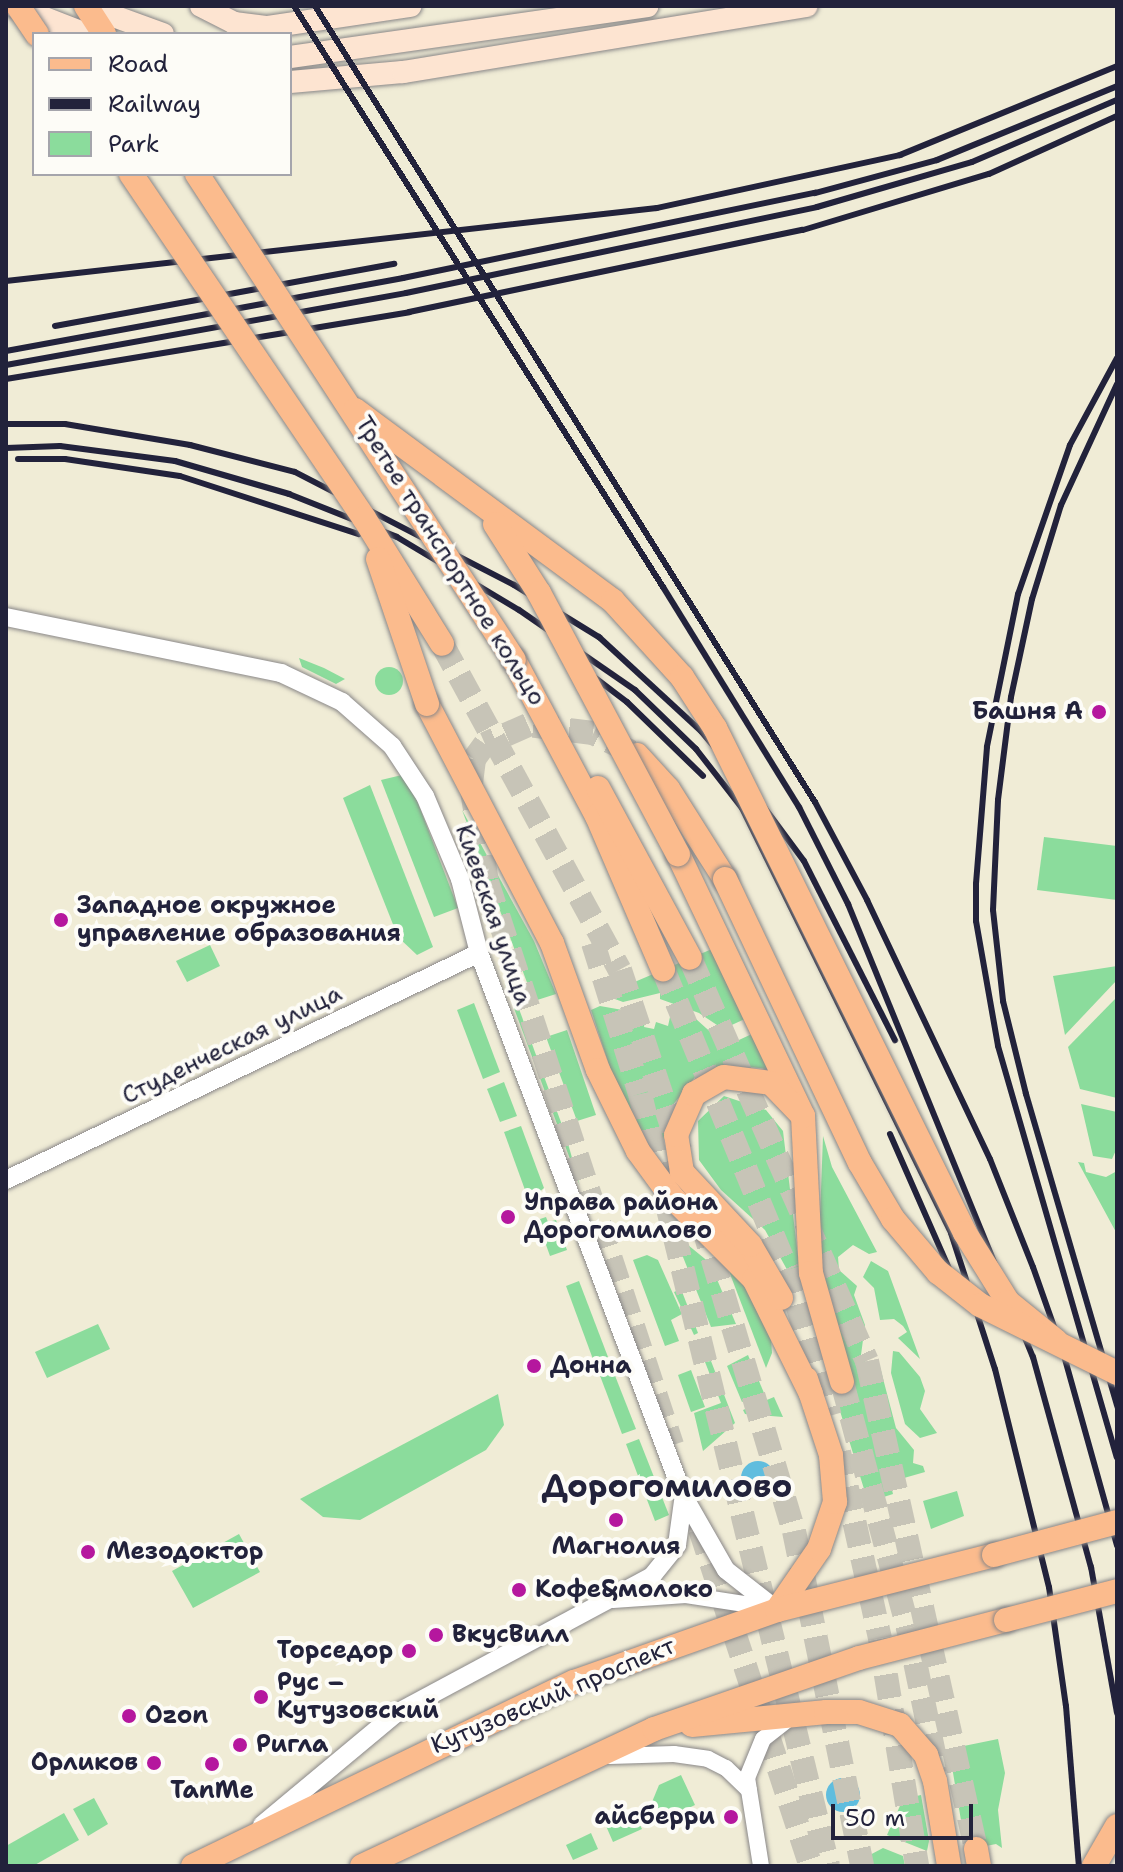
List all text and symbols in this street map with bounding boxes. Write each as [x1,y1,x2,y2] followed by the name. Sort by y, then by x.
[32,32,292,176] legend
[108,48,168,80] text: Road
[108,88,201,120] text: Railway
[108,128,160,160] text: Park
[349,411,551,711] street label: Третье транспортное кольцо
[972,698,1083,726] place label: Башня А
[1090,703,1108,721] marker: Башня А
[449,821,537,1009] street label: Киевская улица
[77,892,401,948] place label: Западное окружное управление образования
[52,911,70,929] marker: Западное окружное управление образования
[117,979,347,1111] street label: Студенческая улица
[524,1189,718,1245] place label: Управа района Дорогомилово
[499,1208,517,1226] marker: Управа района Дорогомилово
[550,1352,632,1380] place label: Донна
[525,1357,543,1375] marker: Донна
[542,1467,792,1505] district label: Дорогомилово
[607,1511,625,1529] marker: Магнолия
[551,1533,681,1561] place label: Магнолия
[106,1538,263,1566] place label: Мезодоктор
[77,1541,99,1563] marker: Мезодоктор
[535,1576,713,1604] place label: Кофе&молоко
[510,1581,528,1599] marker: Кофе&молоко
[452,1621,569,1649] place label: ВкусВилл
[427,1626,445,1644] marker: ВкусВилл
[427,1632,679,1760] street label: Кутузовский проспект
[277,1637,393,1665] place label: Торседор
[400,1642,418,1660] marker: Торседор
[277,1669,439,1725] place label: Рус – Кутузовский
[252,1688,270,1706] marker: Рус – Кутузовский
[145,1702,208,1730] place label: Ozon
[120,1707,138,1725] marker: Ozon
[256,1731,328,1759] place label: Ригла
[231,1736,249,1754] marker: Ригла
[31,1749,138,1777] place label: Орликов
[145,1754,163,1772] marker: Орликов
[203,1755,221,1773] marker: TanMe
[170,1777,254,1805] place label: TanMe
[835,1788,977,1838] scale bar
[845,1802,905,1834] text: 50 m
[594,1803,715,1831] place label: айсберри
[722,1808,740,1826] marker: айсберри

